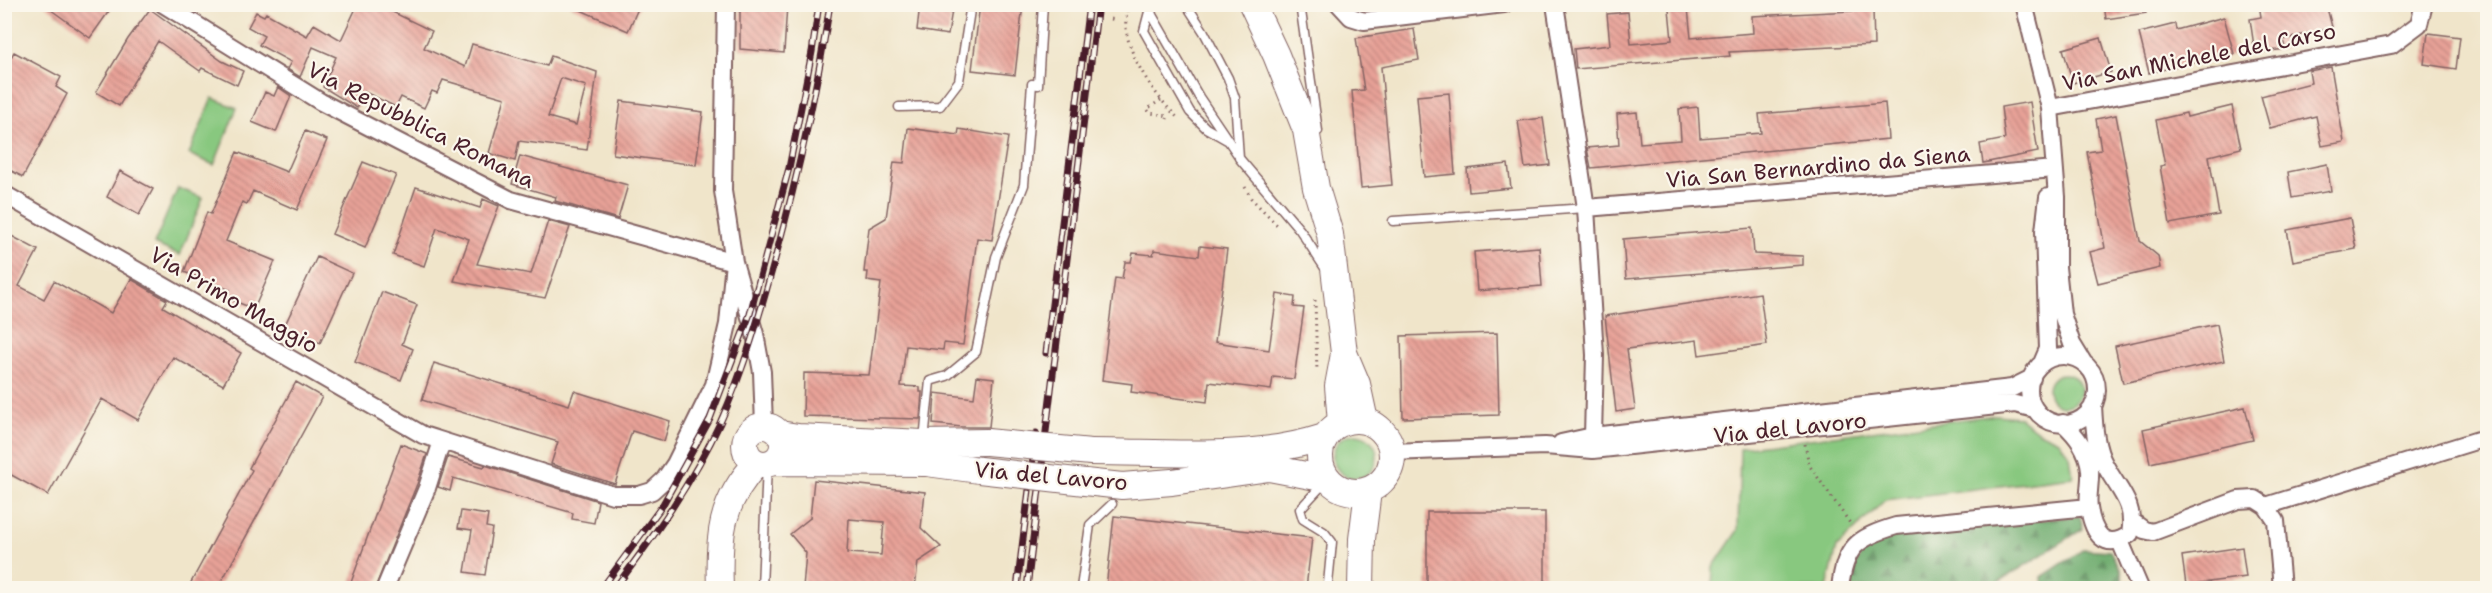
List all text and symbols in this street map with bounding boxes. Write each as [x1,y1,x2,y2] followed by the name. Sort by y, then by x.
[2060,16,2338,98] street label: Via San Michele del Carso
[302,55,540,195] street label: Via Repubblica Romana
[1664,139,1972,195] street label: Via San Bernardino da Siena
[145,240,323,360] street label: Via Primo Maggio
[1712,406,1868,450] street label: Via del Lavoro
[973,455,1129,497] street label: Via del Lavoro

